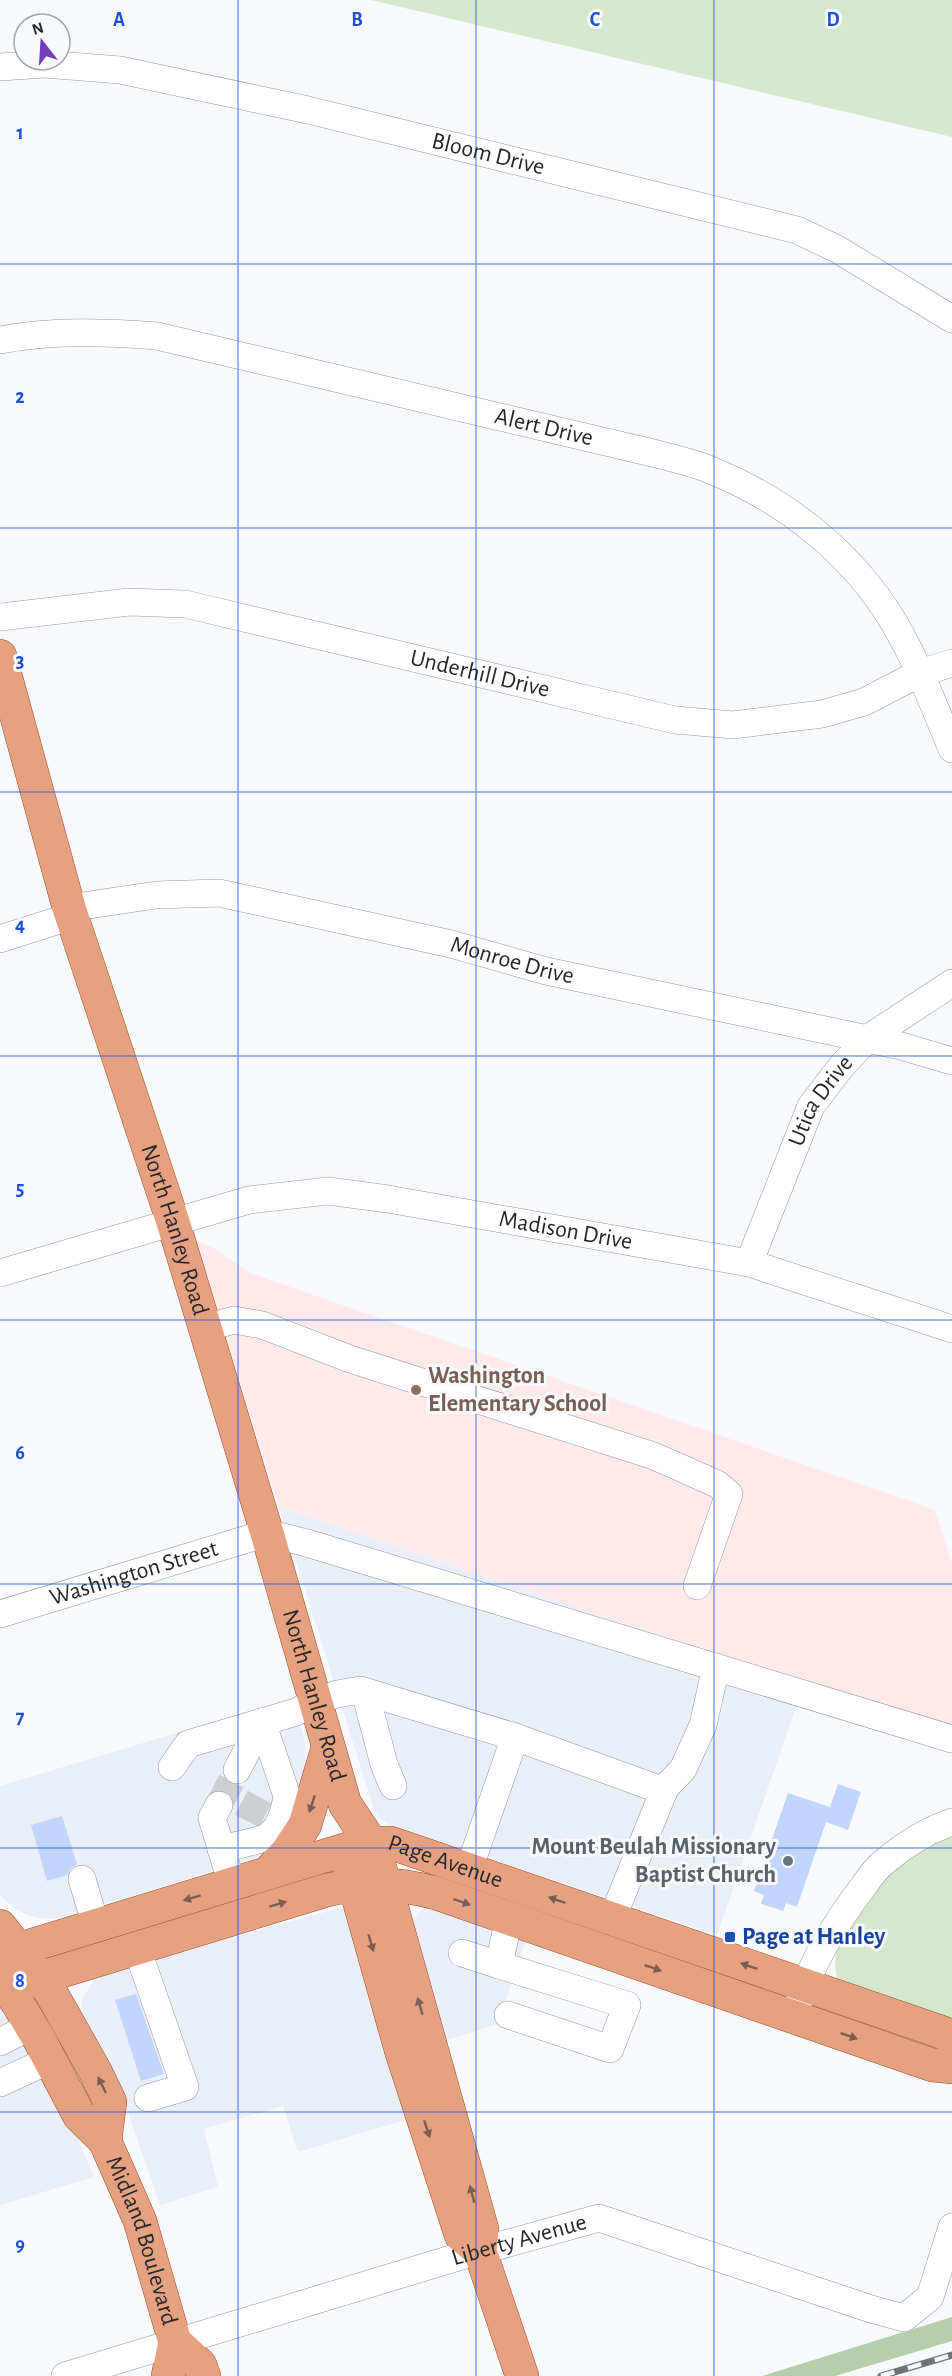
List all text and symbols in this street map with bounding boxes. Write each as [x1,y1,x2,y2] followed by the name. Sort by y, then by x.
[113,10,125,30] text: A
[351,10,363,30] text: B
[590,10,601,30] text: C
[826,10,840,30] text: D
[12,12,72,72] north arrow
[30,19,46,38] text: N
[16,123,24,143] text: 1
[429,129,547,180] street label: Bloom Drive
[15,387,25,407] text: 2
[492,404,595,450] street label: Alert Drive
[408,646,552,702] street label: Underhill Drive
[16,651,24,671] text: 3
[15,915,25,935] text: 4
[448,932,576,989] street label: Monroe Drive
[784,1051,857,1150] street label: Utica Drive
[136,1142,212,1318] street label: North Hanley Road
[16,1179,24,1199] text: 5
[497,1207,634,1254] street label: Madison Drive
[428,1364,607,1416] place label: Washington Elementary School
[409,1383,423,1397] marker: Washington Elementary School
[15,1443,25,1463] text: 6
[47,1536,221,1610] street label: Washington Street
[278,1607,350,1784] street label: North Hanley Road
[16,1707,25,1727] text: 7
[307,1795,316,1813] one-way arrow
[385,1831,506,1892] street label: Page Avenue
[532,1835,776,1887] place label: Mount Beulah Missionary Baptist Church
[781,1854,795,1868] marker: Mount Beulah Missionary Baptist Church
[183,1894,201,1903] one-way arrow
[548,1894,566,1904] one-way arrow
[453,1897,471,1907] one-way arrow
[269,1899,287,1908] one-way arrow
[742,1925,885,1949] place label: Page at Hanley
[723,1930,737,1944] marker: Page at Hanley
[367,1934,376,1952] one-way arrow
[740,1961,758,1971] one-way arrow
[644,1964,662,1974] one-way arrow
[15,1971,25,1991] text: 8
[415,1997,424,2015] one-way arrow
[840,2031,858,2041] one-way arrow
[97,2076,106,2093] one-way arrow
[422,2120,432,2138] one-way arrow
[101,2153,181,2328] street label: Midland Boulevard
[467,2185,477,2203] one-way arrow
[449,2210,589,2270] street label: Liberty Avenue
[15,2235,25,2255] text: 9

